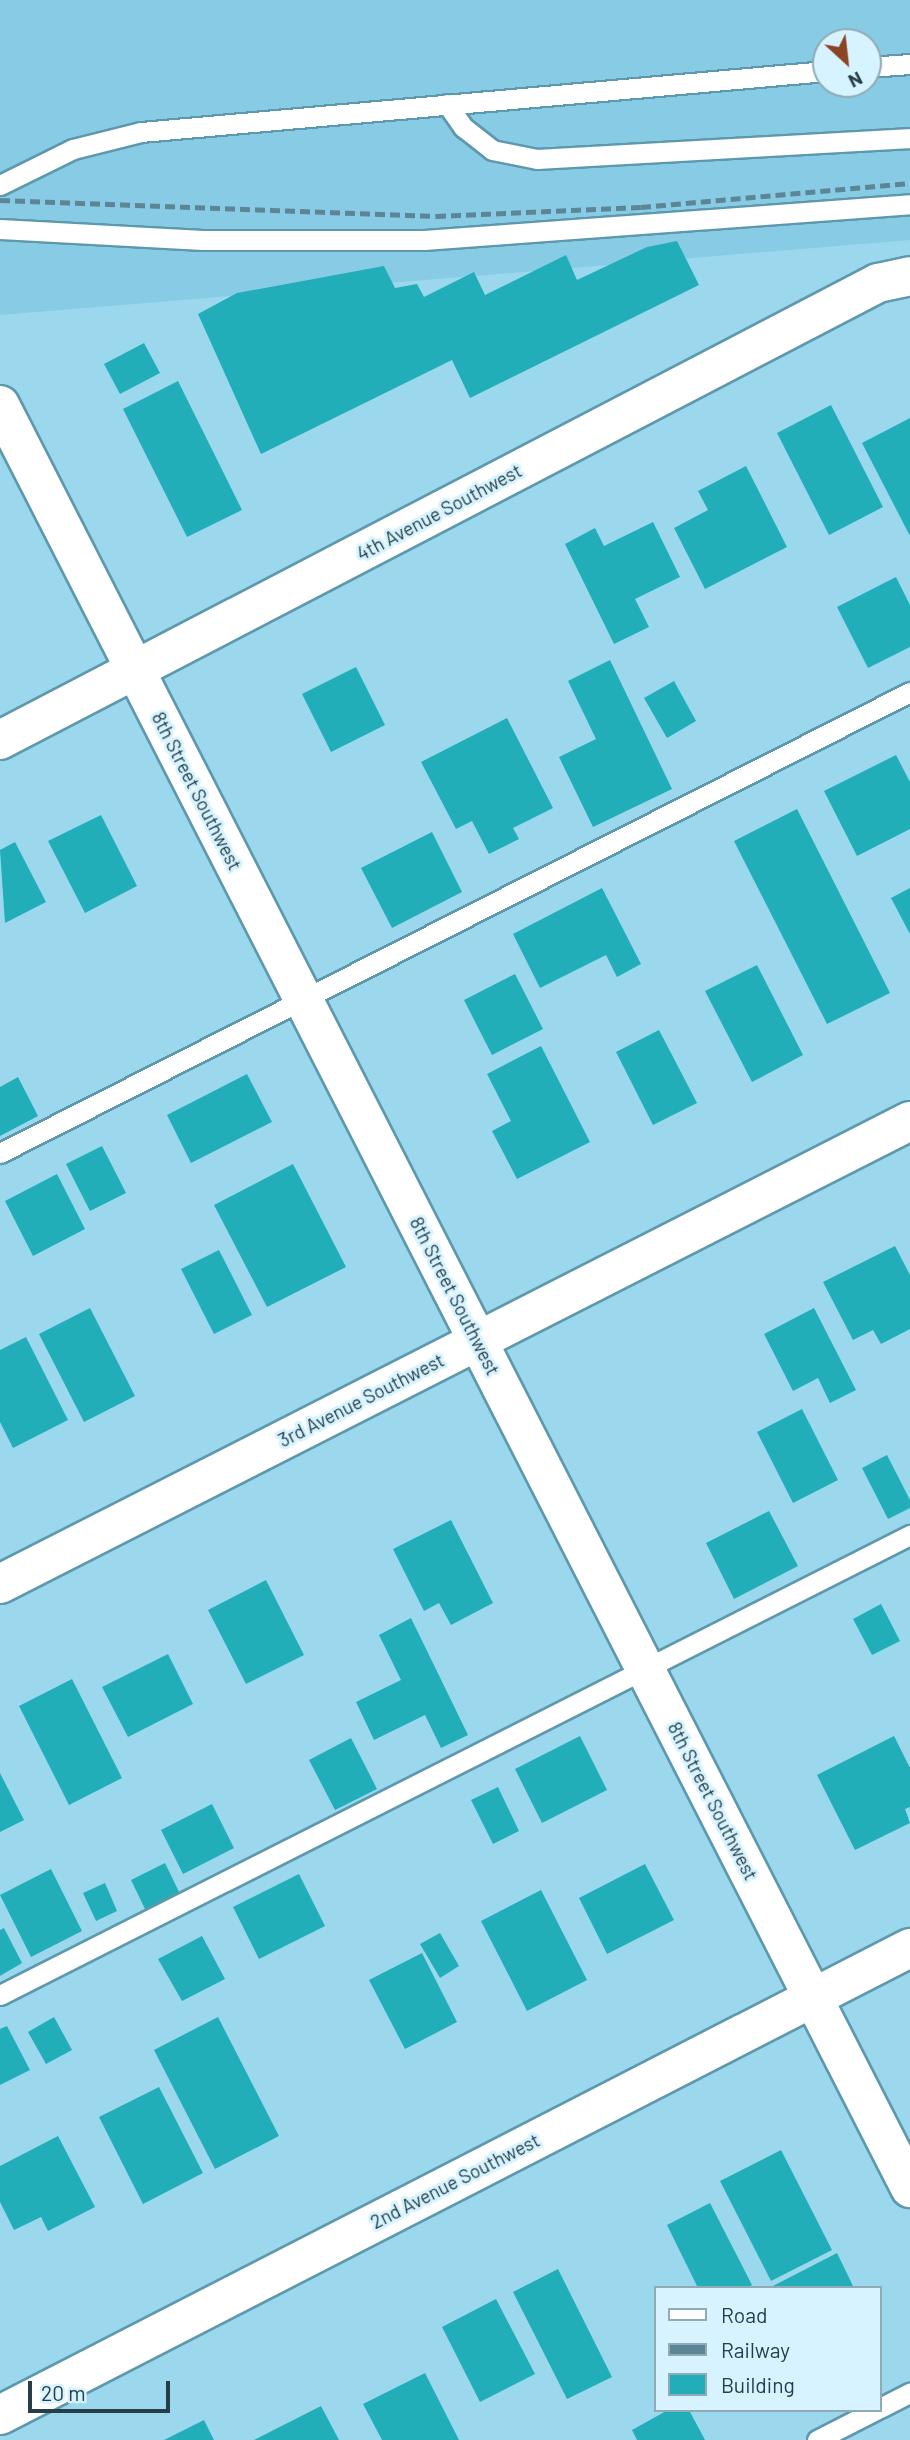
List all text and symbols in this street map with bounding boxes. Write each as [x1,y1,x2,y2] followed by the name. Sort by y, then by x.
[812,28,882,98] north arrow
[845,67,867,93] text: N
[353,459,525,565] street label: 4th Avenue Southwest
[147,708,247,874] street label: 8th Street Southwest
[405,1213,505,1379] street label: 8th Street Southwest
[274,1348,448,1452] street label: 3rd Avenue Southwest
[663,1718,763,1884] street label: 8th Street Southwest
[367,2128,543,2234] street label: 2nd Avenue Southwest
[654,2286,882,2412] legend
[721,2302,767,2327] text: Road
[721,2337,790,2362] text: Railway
[32,2366,173,2410] scale bar
[721,2372,795,2397] text: Building
[41,2380,86,2405] text: 20 m

